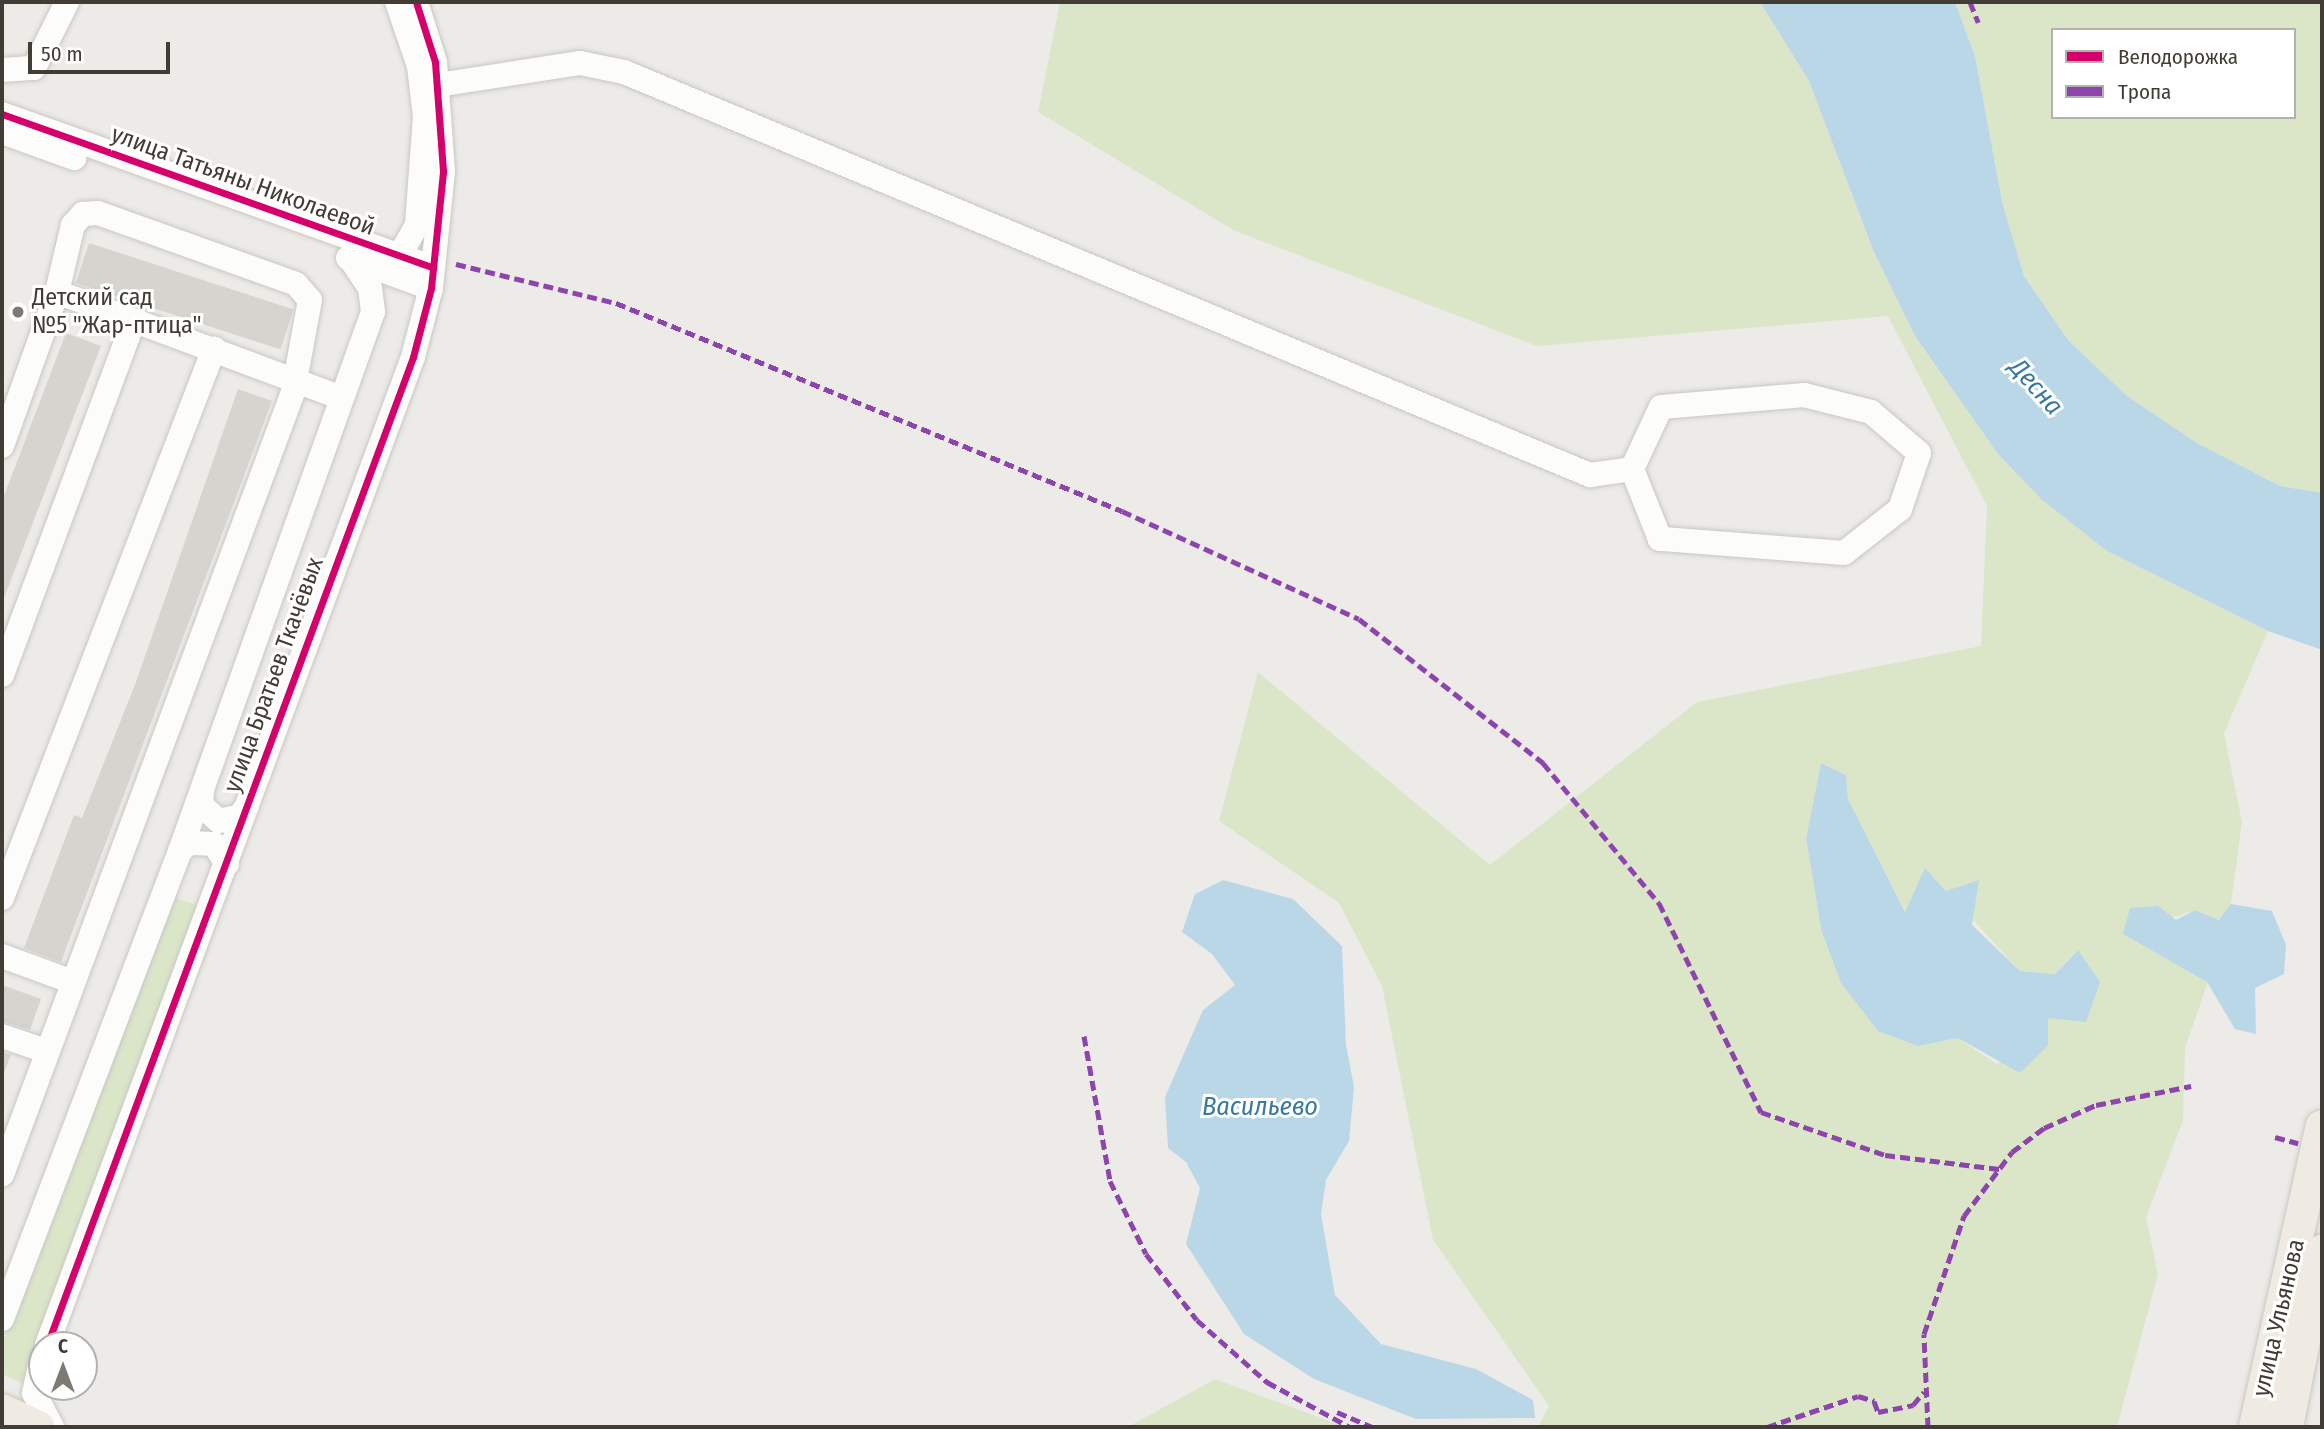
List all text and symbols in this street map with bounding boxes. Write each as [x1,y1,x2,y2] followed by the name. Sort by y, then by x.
[32,28,173,72] scale bar
[2051,28,2296,119] legend
[41,41,83,67] text: 50 m
[2118,44,2238,70] text: Велодорожка
[2118,79,2171,105] text: Тропа
[107,120,379,242] street label: улица Татьяны Николаевой
[32,284,202,340] place label: Детский сад №5 "Жар-птица"
[10,304,26,320] marker: Детский сад №5 "Жар-птица"
[2003,352,2069,422] water label: Десна
[218,554,330,796] street label: улица Братьев Ткачёвых
[1202,1091,1318,1123] water label: Васильево
[2247,1237,2311,1399] street label: улица Ульянова
[28,1331,98,1401] north arrow
[58,1335,68,1358] text: С

